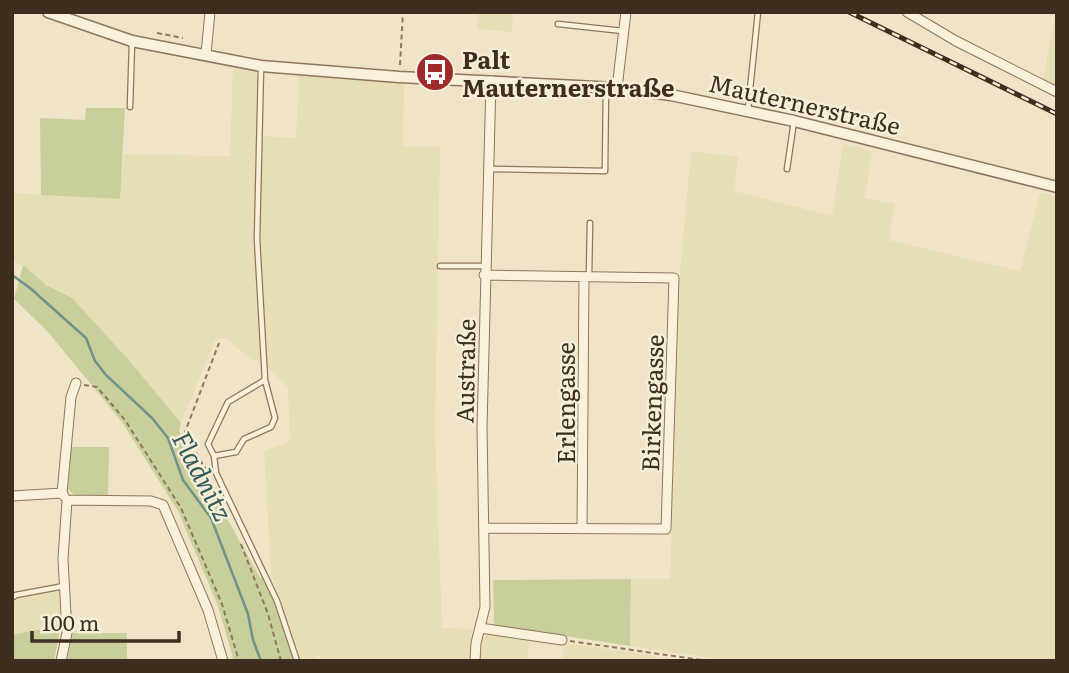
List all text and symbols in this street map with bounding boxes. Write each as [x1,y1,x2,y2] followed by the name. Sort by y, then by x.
[462,41,675,104] place label: Palt Mauternerstraße
[414,51,456,93] bus stop icon: Palt Mauternerstraße
[706,64,904,142] street label: Mauternerstraße
[446,318,482,424] street label: Austraße
[631,334,671,472] street label: Birkengasse
[547,342,582,464] street label: Erlengasse
[164,423,244,527] water label: Fladnitz
[32,600,178,644] scale bar
[42,606,99,637] text: 100 m

